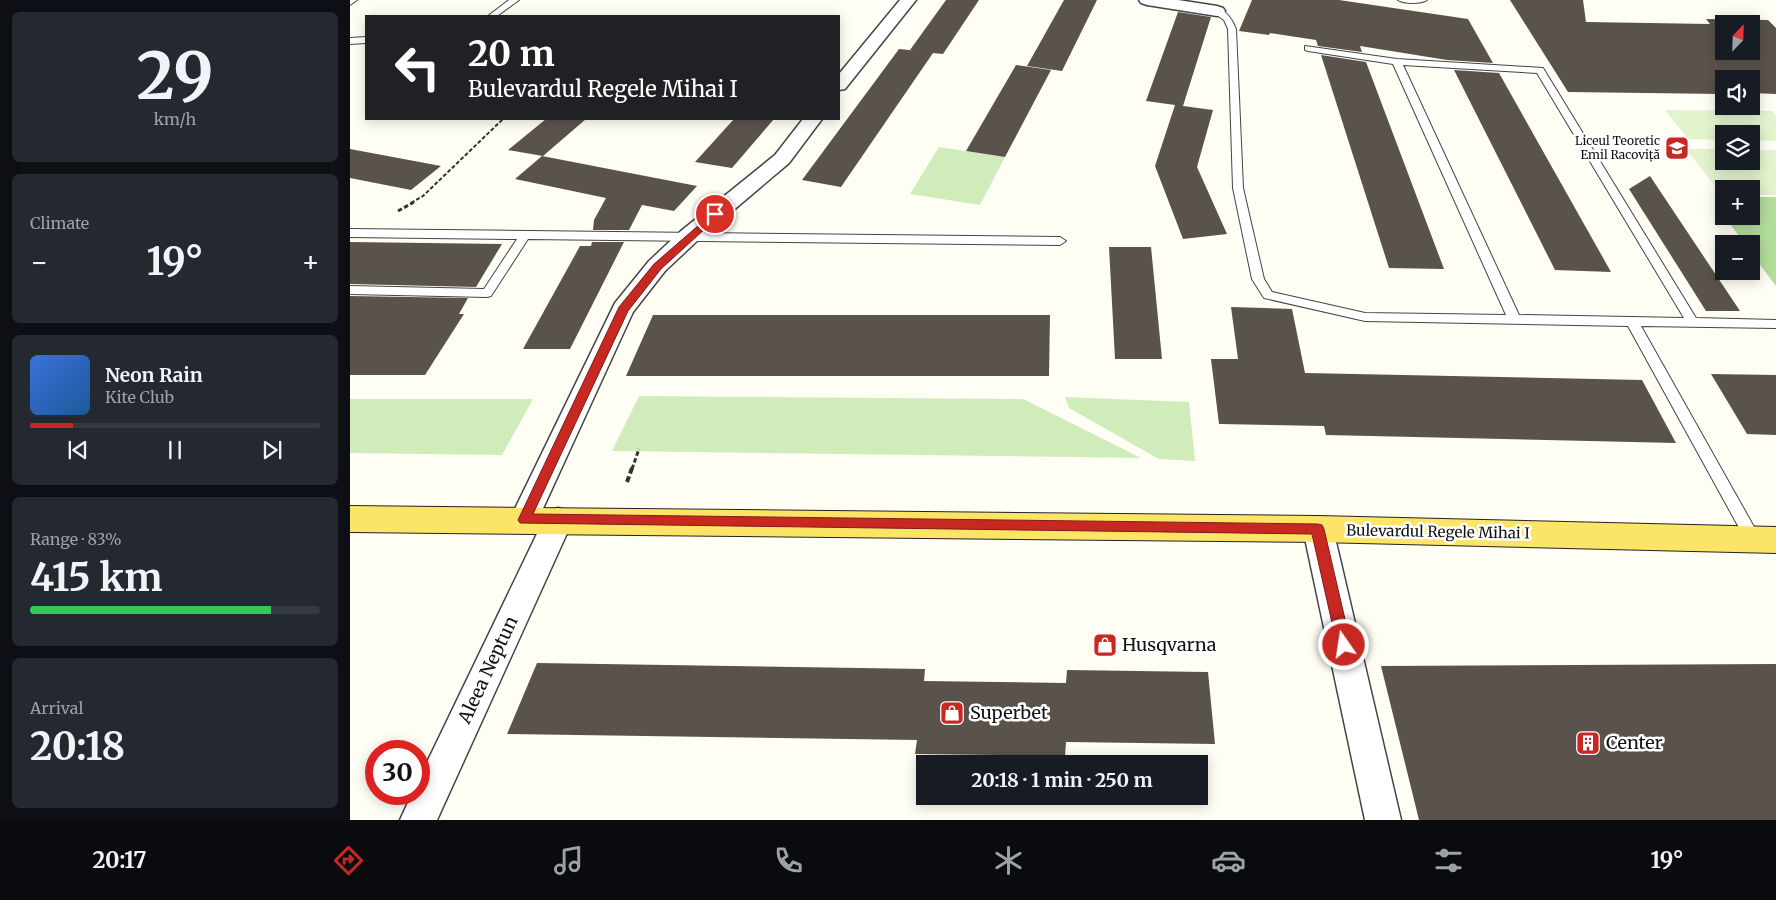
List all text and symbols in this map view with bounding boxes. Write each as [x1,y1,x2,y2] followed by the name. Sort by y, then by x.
[1715,15,1760,60] north arrow
[1715,15,1760,280] map controls
[468,32,555,76] text: 20 m
[136,35,214,117] text: 29
[385,35,450,100] icon: left
[1715,70,1760,115] button: sound
[468,75,738,103] text: Bulevardul Regele Mihai I
[154,109,196,129] text: km/h
[1715,125,1760,170] button: layers
[1575,133,1661,163] place label: Liceul Teoretic Emil Racoviță
[1664,135,1690,161] school or university icon: Liceul Teoretic Emil Racoviță
[1715,180,1760,225] button: +
[694,193,736,235] pin
[701,200,729,228] icon: arrive
[30,213,89,233] text: Climate
[1715,235,1760,280] button: −
[147,238,204,285] text: 19°
[30,244,49,280] text: −
[301,244,320,280] text: +
[105,363,203,387] text: Neon Rain
[105,387,174,407] text: Kite Club
[64,436,92,464] icon: previous
[161,436,189,464] icon: pause
[258,436,286,464] icon: next
[1346,520,1530,543] street label: Bulevardul Regele Mihai I
[30,529,122,549] text: Range · 83%
[30,554,162,601] text: 415 km
[452,612,523,728] street label: Aleea Neptun
[1317,618,1369,670] position arrow
[1092,632,1118,658] shop icon: Husqvarna
[1122,633,1217,656] place label: Husqvarna
[30,698,83,718] text: Arrival
[939,700,965,726] shop icon: Superbet
[970,701,1048,724] place label: Superbet
[30,723,125,770] text: 20:18
[1575,730,1601,756] building icon: Center
[1606,731,1663,754] place label: Center
[365,740,430,805] speed limit sign: 30
[971,768,1153,792] text: 20:18 · 1 min · 250 m
[331,843,366,878] icon: directions
[551,843,586,878] icon: music
[771,843,806,878] icon: phone
[991,843,1026,878] icon: climate
[1211,843,1246,878] icon: car
[1431,843,1466,878] icon: filters
[92,846,146,874] text: 20:17
[1651,846,1684,874] text: 19°

